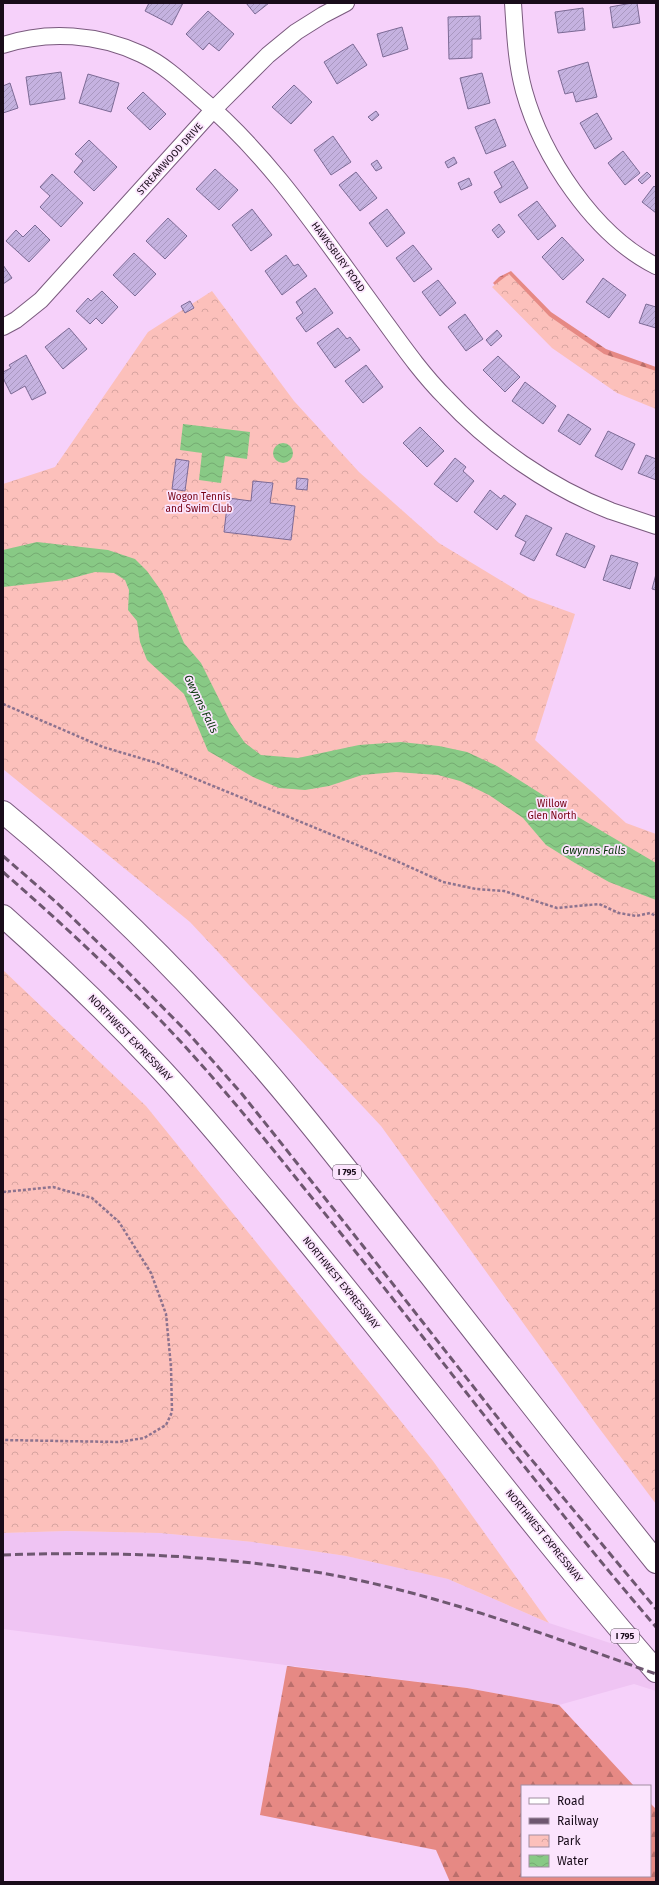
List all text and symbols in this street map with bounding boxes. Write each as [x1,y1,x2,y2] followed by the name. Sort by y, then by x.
[134,120,206,198] street label: STREAMWOOD DRIVE
[309,220,367,294] street label: HAWKSBURY ROAD
[166,491,232,515] park label: Wogon Tennis and Swim Club
[181,673,221,735] water label: Gwynns Falls
[527,798,577,822] park label: Willow Glen North
[562,844,626,857] water label: Gwynns Falls
[86,992,175,1084] street label: NORTHWEST EXPRESSWAY
[333,1165,361,1179] road number: I 795
[300,1234,382,1332] street label: NORTHWEST EXPRESSWAY
[503,1487,585,1585] street label: NORTHWEST EXPRESSWAY
[611,1629,639,1643] road number: I 795
[521,1785,651,1877] legend
[557,1794,585,1808] text: Road
[557,1814,598,1828] text: Railway
[557,1834,581,1848] text: Park
[557,1854,589,1868] text: Water

